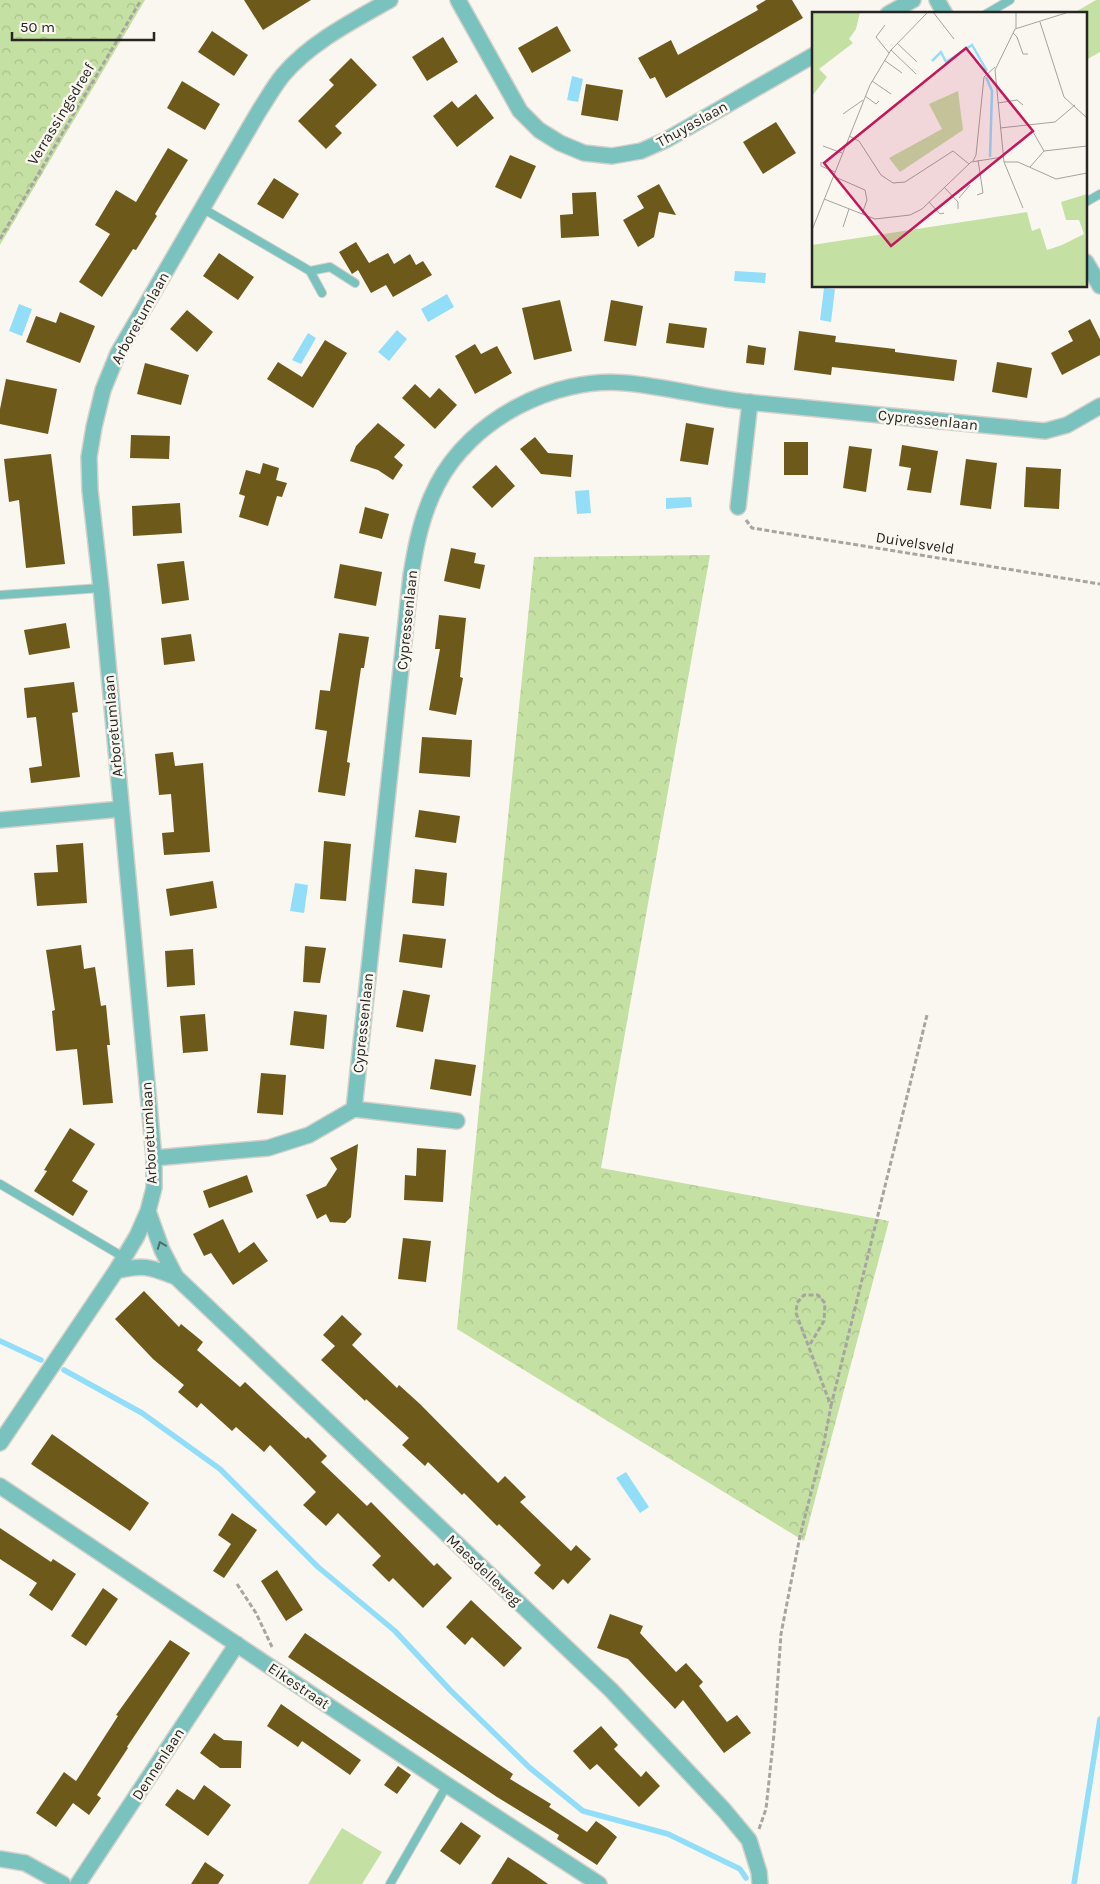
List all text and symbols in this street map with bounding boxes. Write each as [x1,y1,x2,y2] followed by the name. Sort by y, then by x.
[12,10,155,42] scale bar
[812,12,1088,288] inset map
[20,18,55,36] text: 50 m
[24,59,99,168] street label: Verrassingsdreef
[653,97,731,151] street label: Thuyaslaan
[107,269,173,367] street label: Arboretumlaan
[877,406,979,434] street label: Cypressenlaan
[875,528,955,558] street label: Duivelsveld
[393,569,421,671] street label: Cypressenlaan
[100,674,126,778] street label: Arboretumlaan
[349,972,377,1074] street label: Cypressenlaan
[137,1081,161,1185] street label: Arboretumlaan
[157,1241,167,1250] one-way arrow
[443,1531,526,1610] street label: Maesdelleweg
[265,1659,333,1713] street label: Eikestraat
[128,1725,188,1803] street label: Dennenlaan

